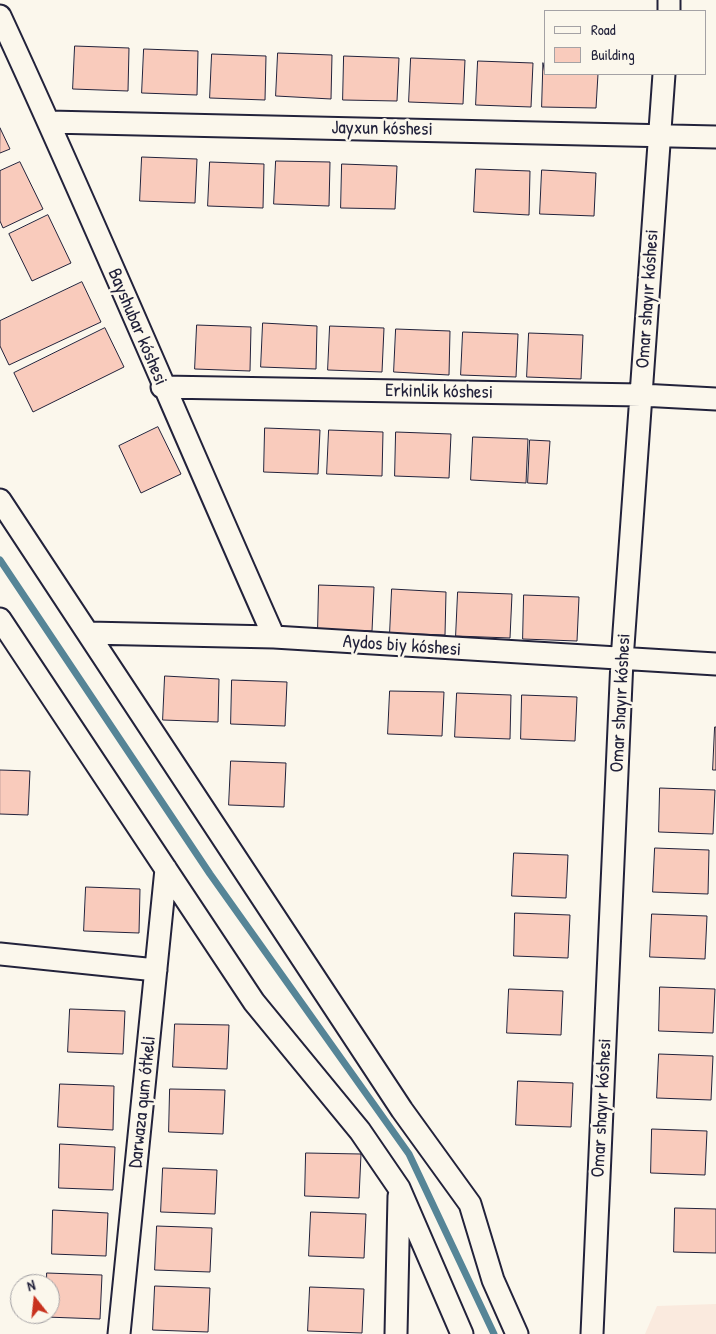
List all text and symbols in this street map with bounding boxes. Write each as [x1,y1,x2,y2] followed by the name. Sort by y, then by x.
[544,10,706,75] legend
[591,19,616,40] text: Road
[591,44,635,65] text: Building
[331,117,433,141] street label: Jayxun kóshesi
[632,229,664,369] street label: Omar shayır kóshesi
[102,265,172,389] street label: Bayshubar kóshesi
[385,380,493,404] street label: Erkinlik kóshesi
[342,630,462,662] street label: Aydos biy kóshesi
[606,633,636,773] street label: Omar shayır kóshesi
[125,1035,161,1169] street label: Darwaza qum ótkeli
[587,1038,617,1178] street label: Omar shayır kóshesi
[10,1274,60,1324] north arrow
[25,1275,37,1295] text: N

